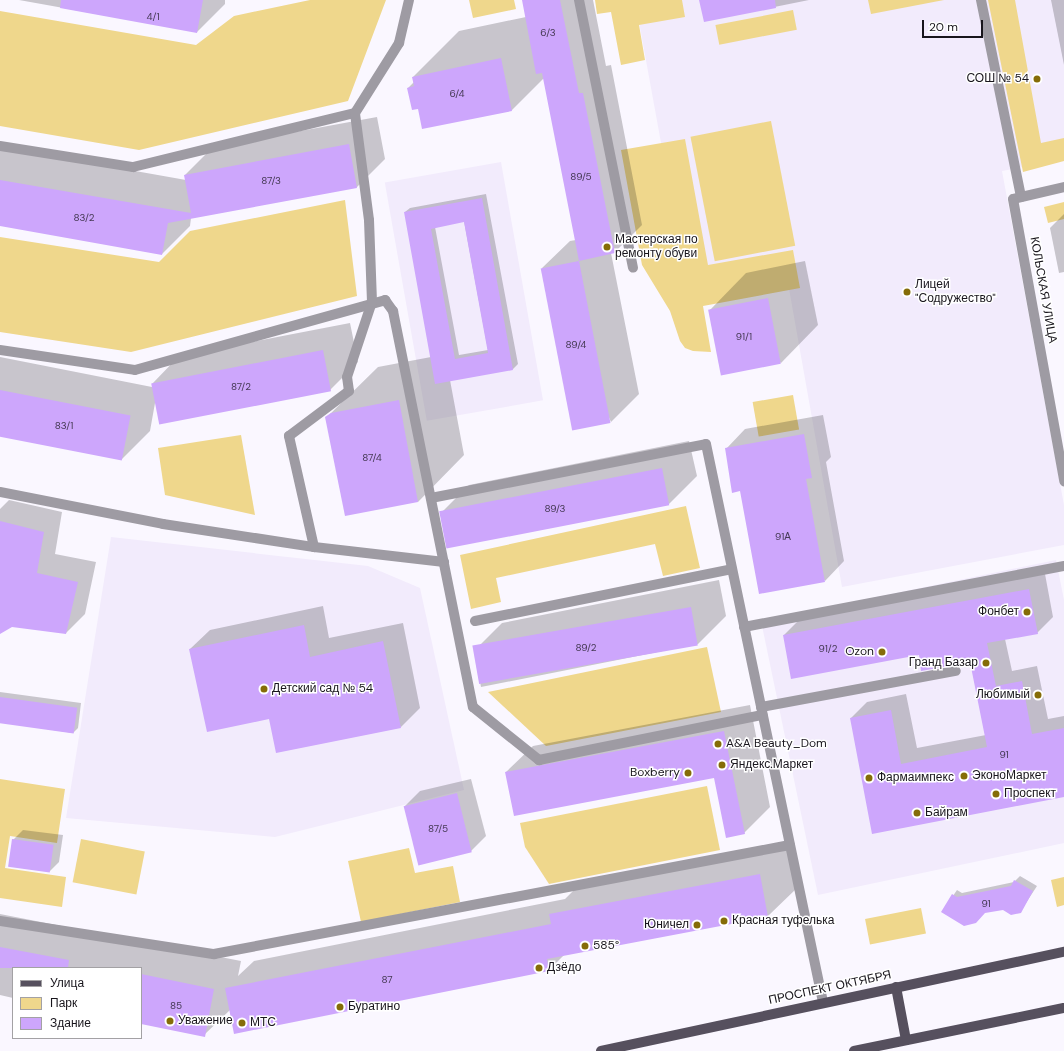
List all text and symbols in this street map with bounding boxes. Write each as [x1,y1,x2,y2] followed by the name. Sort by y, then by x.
[146,11,160,23] house number: 4/1
[924,12,985,38] scale bar
[929,19,958,35] text: 20 m
[540,27,556,39] house number: 6/3
[966,72,1029,86] place label: СОШ № 54
[1032,74,1042,84] marker: СОШ № 54
[449,88,465,100] house number: 6/4
[570,171,592,183] house number: 89/5
[261,175,281,187] house number: 87/3
[73,212,95,224] house number: 83/2
[615,233,698,261] place label: Мастерская по ремонту обуви
[1027,236,1059,344] street label: КОЛЬСКАЯ УЛИЦА
[602,242,612,252] marker: Мастерская по ремонту обуви
[915,278,996,306] place label: Лицей "Содружество"
[902,287,912,297] marker: Лицей "Содружество"
[736,331,752,343] house number: 91/1
[566,339,586,351] house number: 89/4
[231,381,251,393] house number: 87/2
[55,420,73,432] house number: 83/1
[362,452,382,464] house number: 87/4
[544,503,566,515] house number: 89/3
[775,531,791,543] house number: 91А
[978,605,1019,619] place label: Фонбет
[1022,607,1032,617] marker: Фонбет
[575,642,597,654] house number: 89/2
[819,643,837,655] house number: 91/2
[845,645,874,659] place label: Ozon
[877,647,887,657] marker: Ozon
[909,656,978,670] place label: Гранд Базар
[981,658,991,668] marker: Гранд Базар
[272,682,373,696] place label: Детский сад № 54
[259,684,269,694] marker: Детский сад № 54
[976,688,1030,702] place label: Любимый
[1033,690,1043,700] marker: Любимый
[726,737,827,751] place label: A&A Beauty_Dom
[713,739,723,749] marker: A&A Beauty_Dom
[999,749,1009,761] house number: 91
[730,758,813,772] place label: Яндекс.Маркет
[717,760,727,770] marker: Яндекс.Маркет
[630,766,680,780] place label: Boxberry
[683,768,693,778] marker: Boxberry
[972,769,1047,783] place label: ЭконоМаркет
[877,771,954,785] place label: Фармаимпекс
[959,771,969,781] marker: ЭконоМаркет
[864,773,874,783] marker: Фармаимпекс
[1004,787,1056,801] place label: Проспект
[991,789,1001,799] marker: Проспект
[925,806,968,820] place label: Байрам
[912,808,922,818] marker: Байрам
[428,823,448,835] house number: 87/5
[981,898,991,910] house number: 91
[732,914,834,928] place label: Красная туфелька
[719,916,729,926] marker: Красная туфелька
[644,918,689,932] place label: Юничел
[692,920,702,930] marker: Юничел
[593,939,619,953] place label: 585°
[580,941,590,951] marker: 585°
[547,961,581,975] place label: Дзёдо
[534,963,544,973] marker: Дзёдо
[12,967,142,1039] legend
[767,968,893,1008] street label: ПРОСПЕКТ ОКТЯБРЯ
[381,974,393,986] house number: 87
[50,975,84,991] text: Улица
[50,995,77,1011] text: Парк
[170,1000,182,1012] house number: 85
[348,1000,400,1014] place label: Буратино
[335,1002,345,1012] marker: Буратино
[178,1014,233,1028] place label: Уважение
[50,1015,91,1031] text: Здание
[165,1016,175,1026] marker: Уважение
[250,1016,276,1030] place label: МТС
[237,1018,247,1028] marker: МТС

